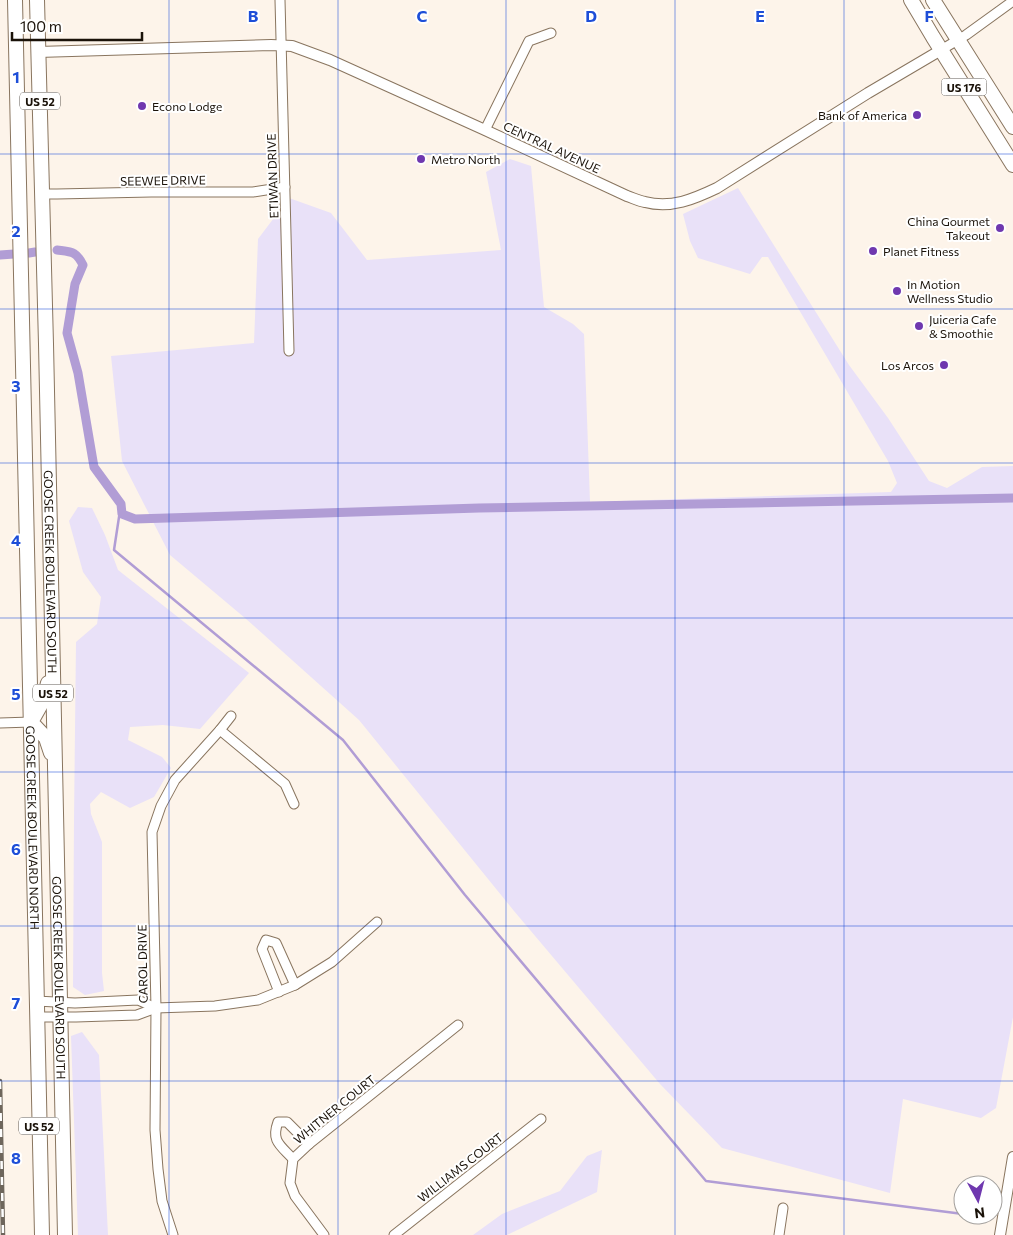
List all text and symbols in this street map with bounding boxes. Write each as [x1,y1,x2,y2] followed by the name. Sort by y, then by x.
[248,6,259,25] text: B
[417,6,428,25] text: C
[585,6,597,25] text: D
[755,6,765,25] text: E
[924,6,934,25] text: F
[12,10,142,42] scale bar
[20,17,62,35] text: 100 m
[12,67,20,86] text: 1
[942,78,986,95] road number: US 176
[20,92,60,110] road number: US 52
[152,99,222,113] place label: Econo Lodge
[136,100,148,112] marker: Econo Lodge
[818,108,907,122] place label: Bank of America
[911,109,923,121] marker: Bank of America
[501,118,603,176] street label: CENTRAL AVENUE
[264,133,280,219] street label: ETIWAN DRIVE
[431,152,500,166] place label: Metro North
[415,153,427,165] marker: Metro North
[120,172,206,188] street label: SEEWEE DRIVE
[907,214,990,242] place label: China Gourmet Takeout
[11,221,21,240] text: 2
[994,222,1006,234] marker: China Gourmet Takeout
[883,244,959,258] place label: Planet Fitness
[867,245,879,257] marker: Planet Fitness
[907,277,993,305] place label: In Motion Wellness Studio
[891,285,903,297] marker: In Motion Wellness Studio
[929,312,996,340] place label: Juiceria Cafe & Smoothie
[913,320,925,332] marker: Juiceria Cafe & Smoothie
[881,358,934,372] place label: Los Arcos
[938,359,950,371] marker: Los Arcos
[11,376,21,395] text: 3
[42,470,60,674] street label: GOOSE CREEK BOULEVARD SOUTH
[11,530,21,549] text: 4
[11,684,21,703] text: 5
[33,684,73,701] road number: US 52
[24,725,42,930] street label: GOOSE CREEK BOULEVARD NORTH
[11,839,21,858] text: 6
[50,876,69,1080] street label: GOOSE CREEK BOULEVARD SOUTH
[134,924,150,1004] street label: CAROL DRIVE
[12,993,21,1012] text: 7
[290,1072,378,1146] street label: WHITNER COURT
[19,1118,59,1134] road number: US 52
[415,1129,506,1205] street label: WILLIAMS COURT
[11,1148,21,1167] text: 8
[953,1175,1003,1225] north arrow
[973,1204,986,1222] text: N

